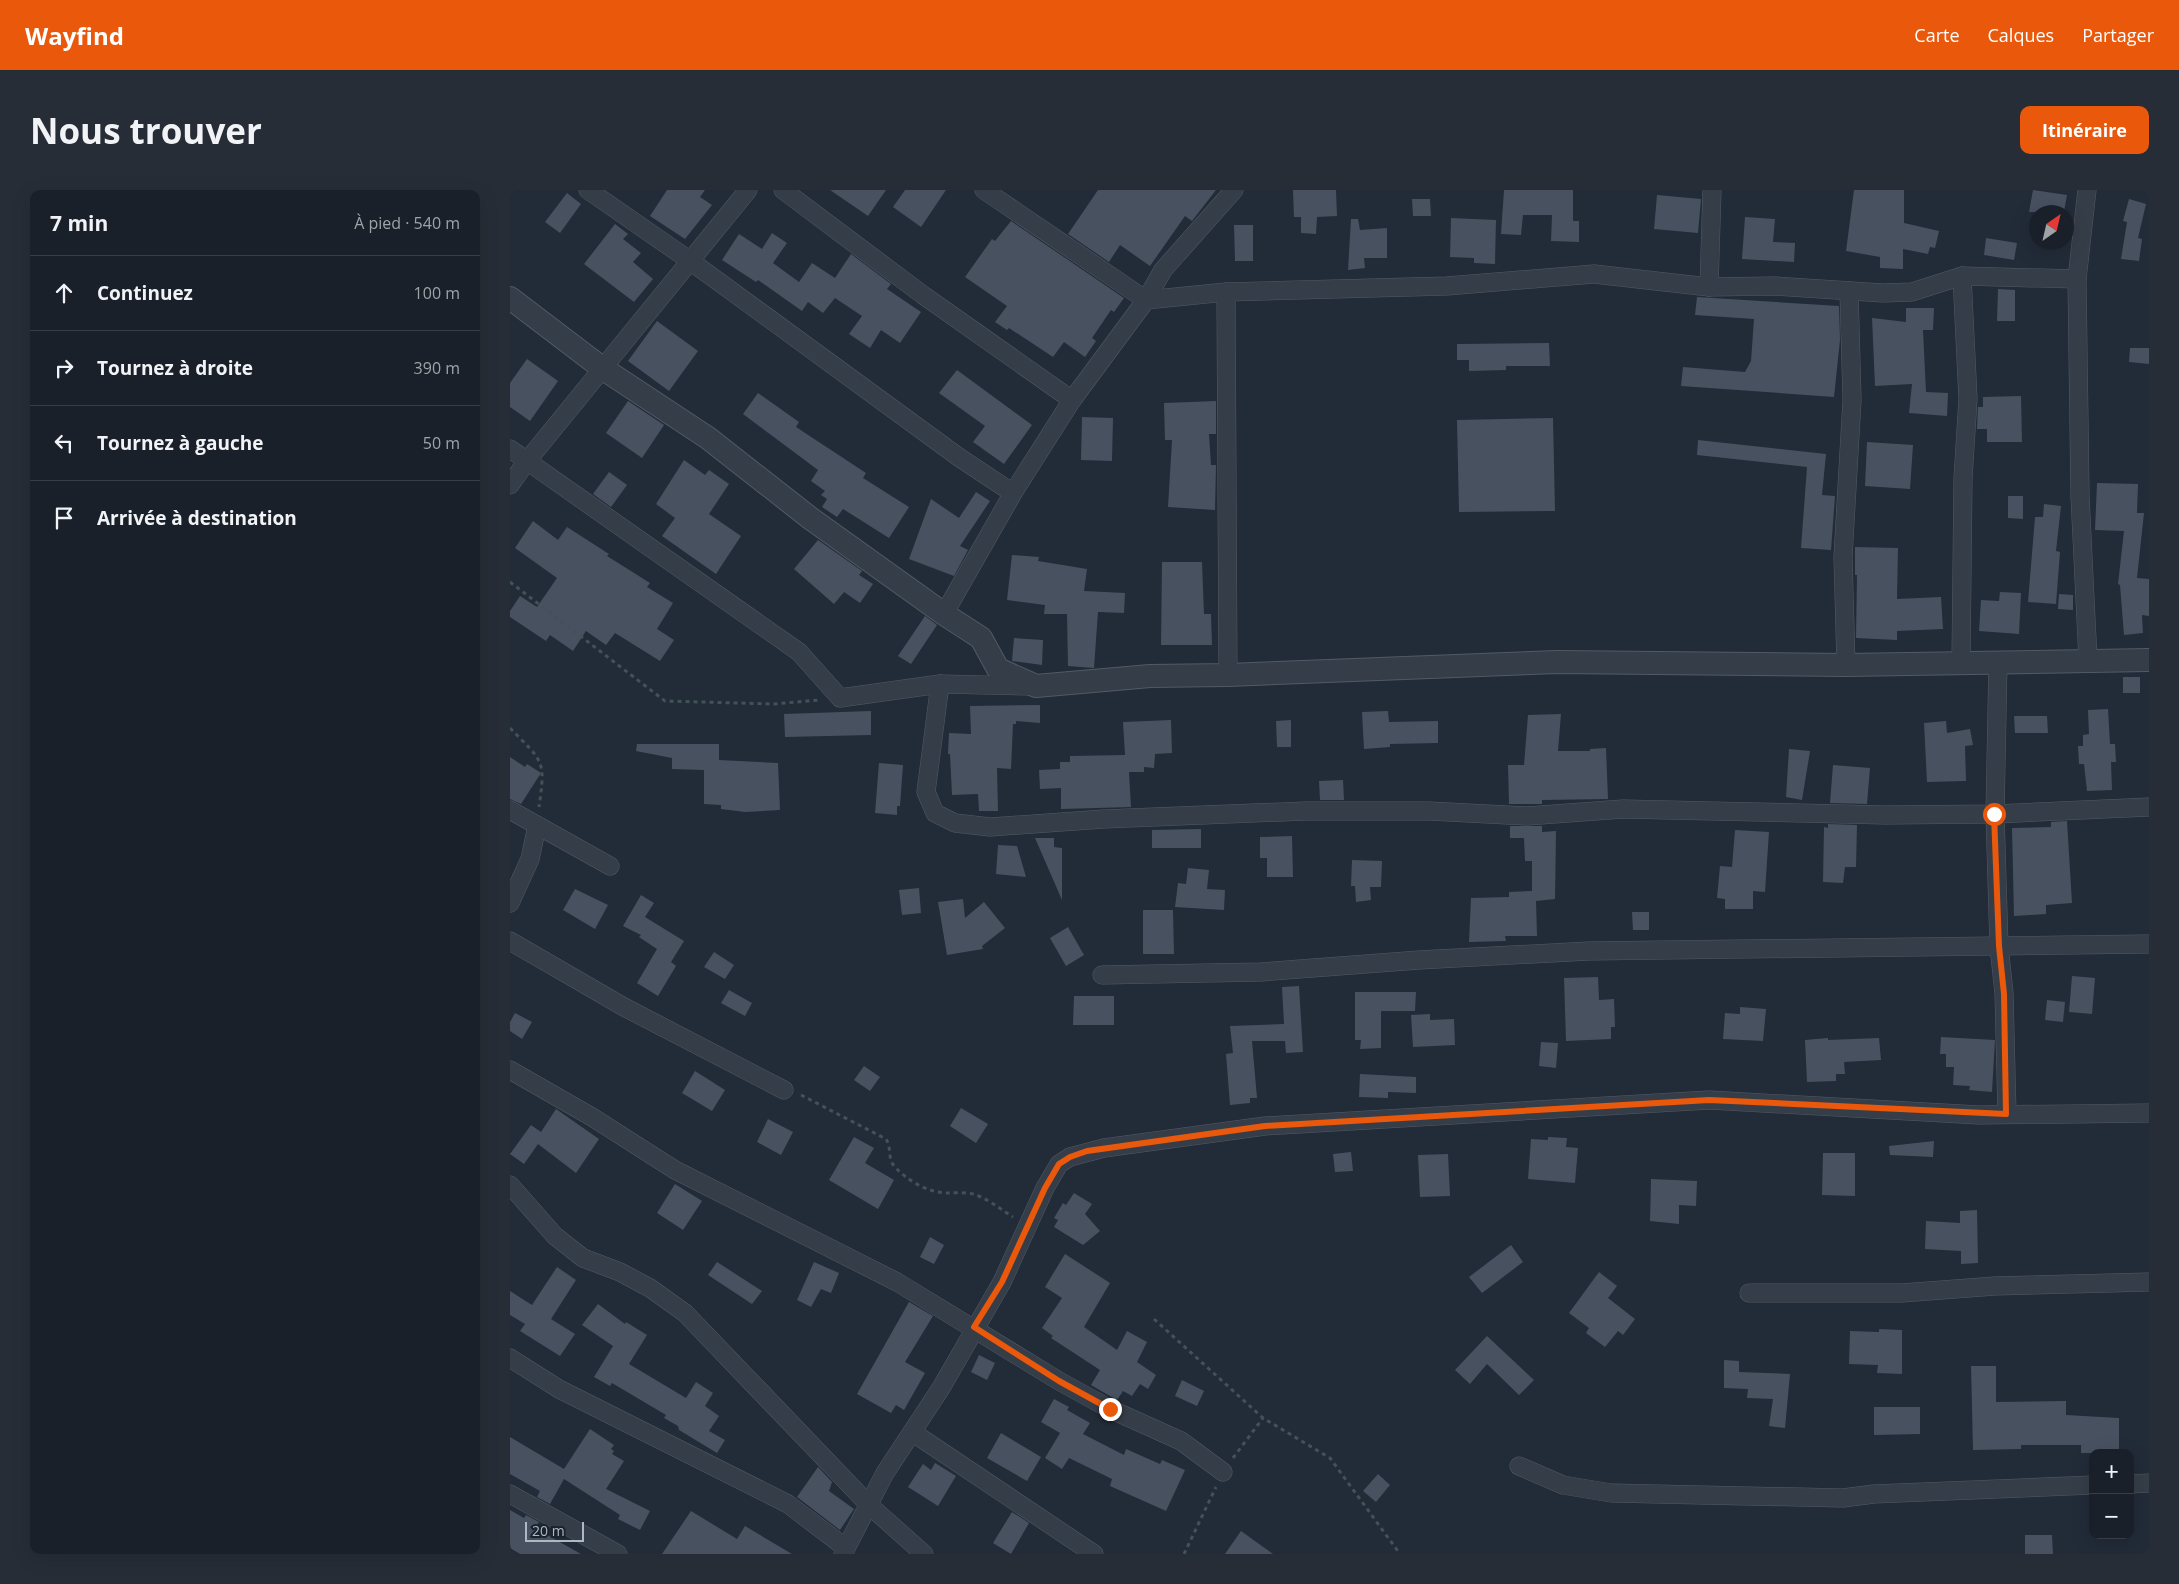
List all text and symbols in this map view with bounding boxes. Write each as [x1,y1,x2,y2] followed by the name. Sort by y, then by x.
[25,19,124,52] text: Wayfind
[1914,23,1960,47] text: Carte
[1988,23,2054,47] text: Calques
[2082,23,2154,47] text: Partager
[2020,106,2149,154] button: Itinéraire
[30,107,262,154] text: Nous trouver
[2029,205,2074,250] north arrow
[50,209,108,237] text: 7 min
[354,212,460,234] text: À pied · 540 m
[50,279,78,307] icon: ahead
[97,280,193,306] text: Continuez
[414,282,460,304] text: 100 m
[50,354,78,382] icon: right
[97,355,253,381] text: Tournez à droite
[414,357,460,379] text: 390 m
[50,429,78,457] icon: left
[97,430,263,456] text: Tournez à gauche
[423,432,460,454] text: 50 m
[50,504,78,532] icon: arrive
[97,505,297,531] text: Arrivée à destination
[1983,803,2006,826] route start
[1099,1398,1122,1421] route end
[2089,1449,2134,1539] map controls
[2089,1449,2134,1494] button: +
[2089,1494,2134,1539] button: −
[525,1519,584,1542] scale bar
[532,1521,565,1540] text: 20 m

